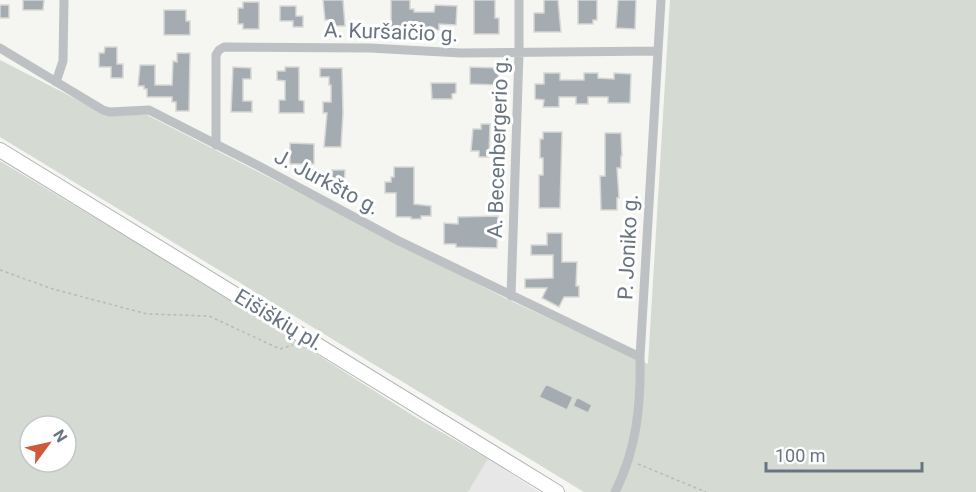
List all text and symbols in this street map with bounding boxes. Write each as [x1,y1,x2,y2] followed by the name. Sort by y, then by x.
[324,18,458,46] street label: A. Kuršaičio g.
[483,56,513,238] street label: A. Becenbergerio g.
[270,144,384,220] street label: J. Jurkšto g.
[613,193,643,301] street label: P. Joniko g.
[230,284,328,356] street label: Eišiškių pl.
[18,414,78,474] north arrow
[49,426,71,446] text: N
[766,435,922,473] scale bar
[775,445,826,466] text: 100 m

